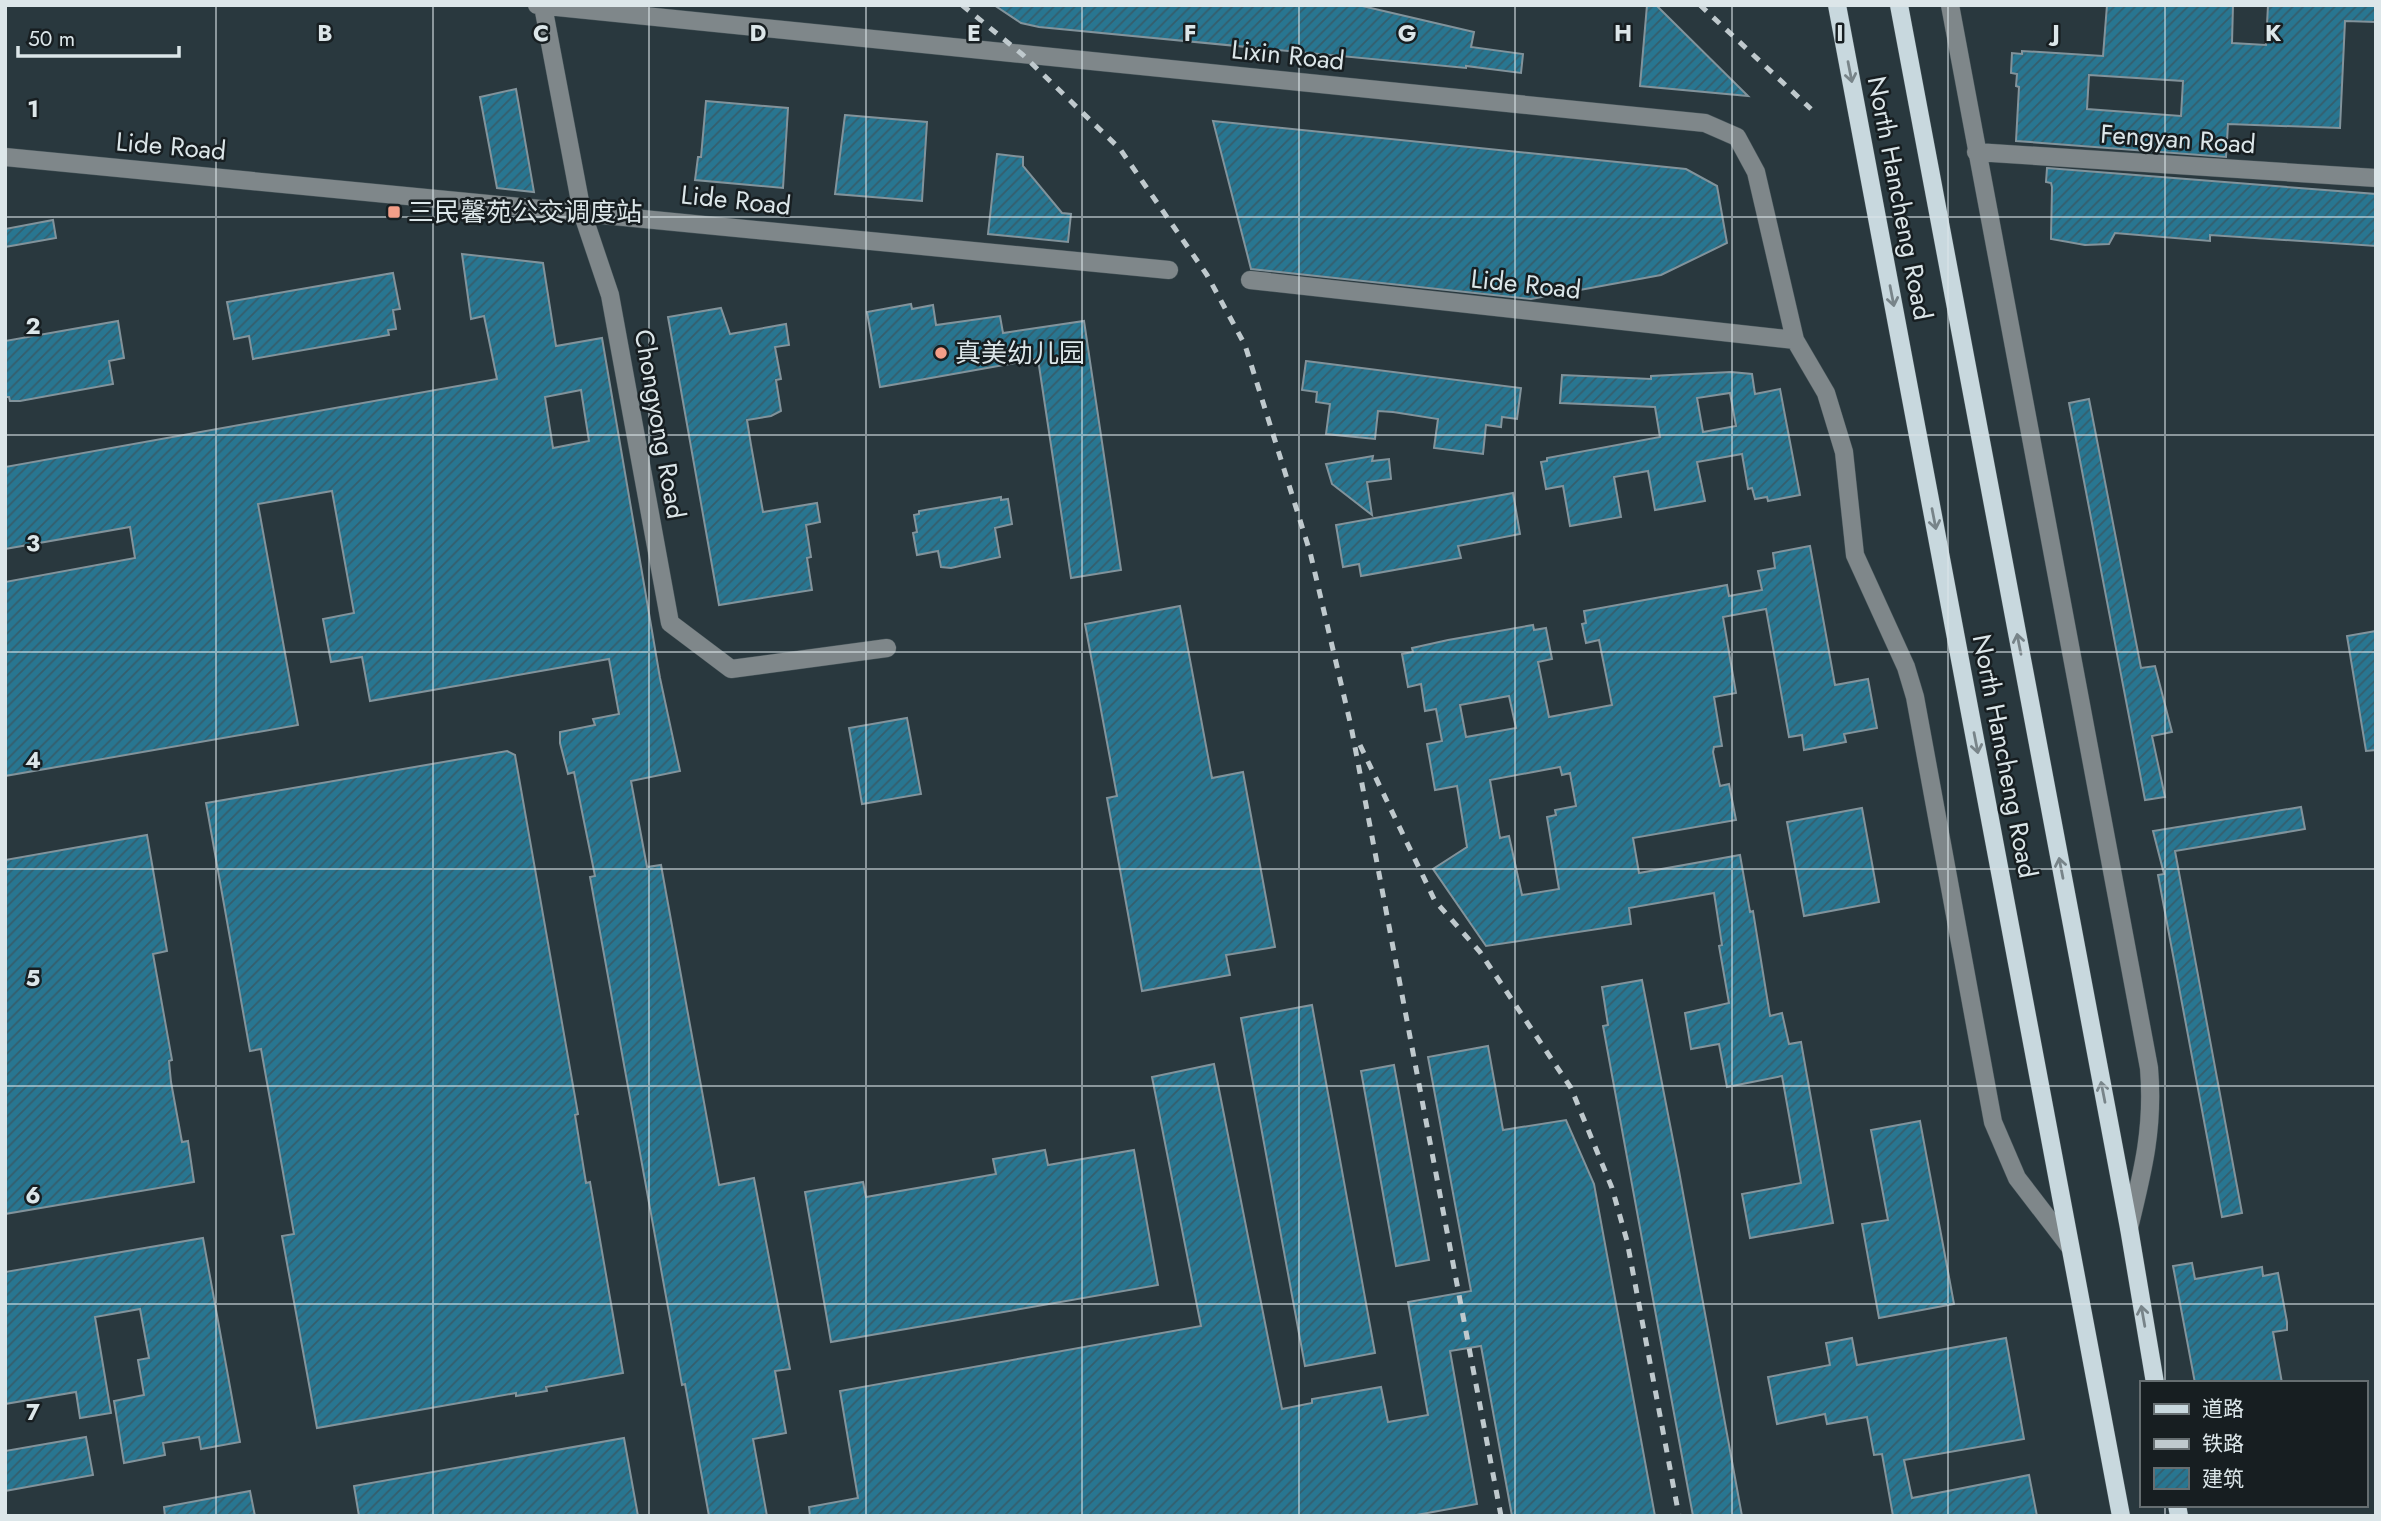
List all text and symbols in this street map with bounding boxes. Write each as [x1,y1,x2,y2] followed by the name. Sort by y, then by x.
[18,14,178,58] scale bar
[317,16,333,50] text: B
[533,16,549,50] text: C
[750,16,767,50] text: D
[967,16,981,50] text: E
[1184,16,1196,50] text: F
[1398,16,1416,50] text: G
[1614,16,1632,50] text: H
[1836,16,1844,50] text: I
[2048,16,2060,50] text: J
[2265,16,2282,50] text: K
[28,24,75,54] text: 50 m
[1229,30,1347,80] street label: Lixin Road
[1843,60,1857,83] one-way arrow
[1858,73,1942,323] street label: North Hancheng Road
[27,92,39,126] text: 1
[2099,115,2257,163] street label: Fengyan Road
[114,122,228,170] street label: Lide Road
[679,175,793,225] street label: Lide Road
[408,193,642,231] place label: 三民馨苑公交调度站
[386,204,402,220] marker: 三民馨苑公交调度站
[1469,259,1583,309] street label: Lide Road
[1885,284,1899,307] one-way arrow
[25,309,41,343] text: 2
[625,326,695,522] street label: Chongyong Road
[955,334,1085,372] place label: 真美幼儿园
[933,345,949,361] marker: 真美幼儿园
[1927,508,1941,530] one-way arrow
[26,526,40,560] text: 3
[1963,631,2047,881] street label: North Hancheng Road
[2012,633,2026,656] one-way arrow
[1969,731,1983,754] one-way arrow
[25,743,41,777] text: 4
[2054,857,2068,880] one-way arrow
[26,961,40,995] text: 5
[2096,1081,2109,1104] one-way arrow
[25,1178,41,1212] text: 6
[2136,1305,2149,1328] one-way arrow
[2140,1381,2367,1507] legend
[2202,1394,2244,1424] text: 道路
[26,1395,40,1429] text: 7
[2202,1429,2244,1459] text: 铁路
[2202,1464,2244,1494] text: 建筑

